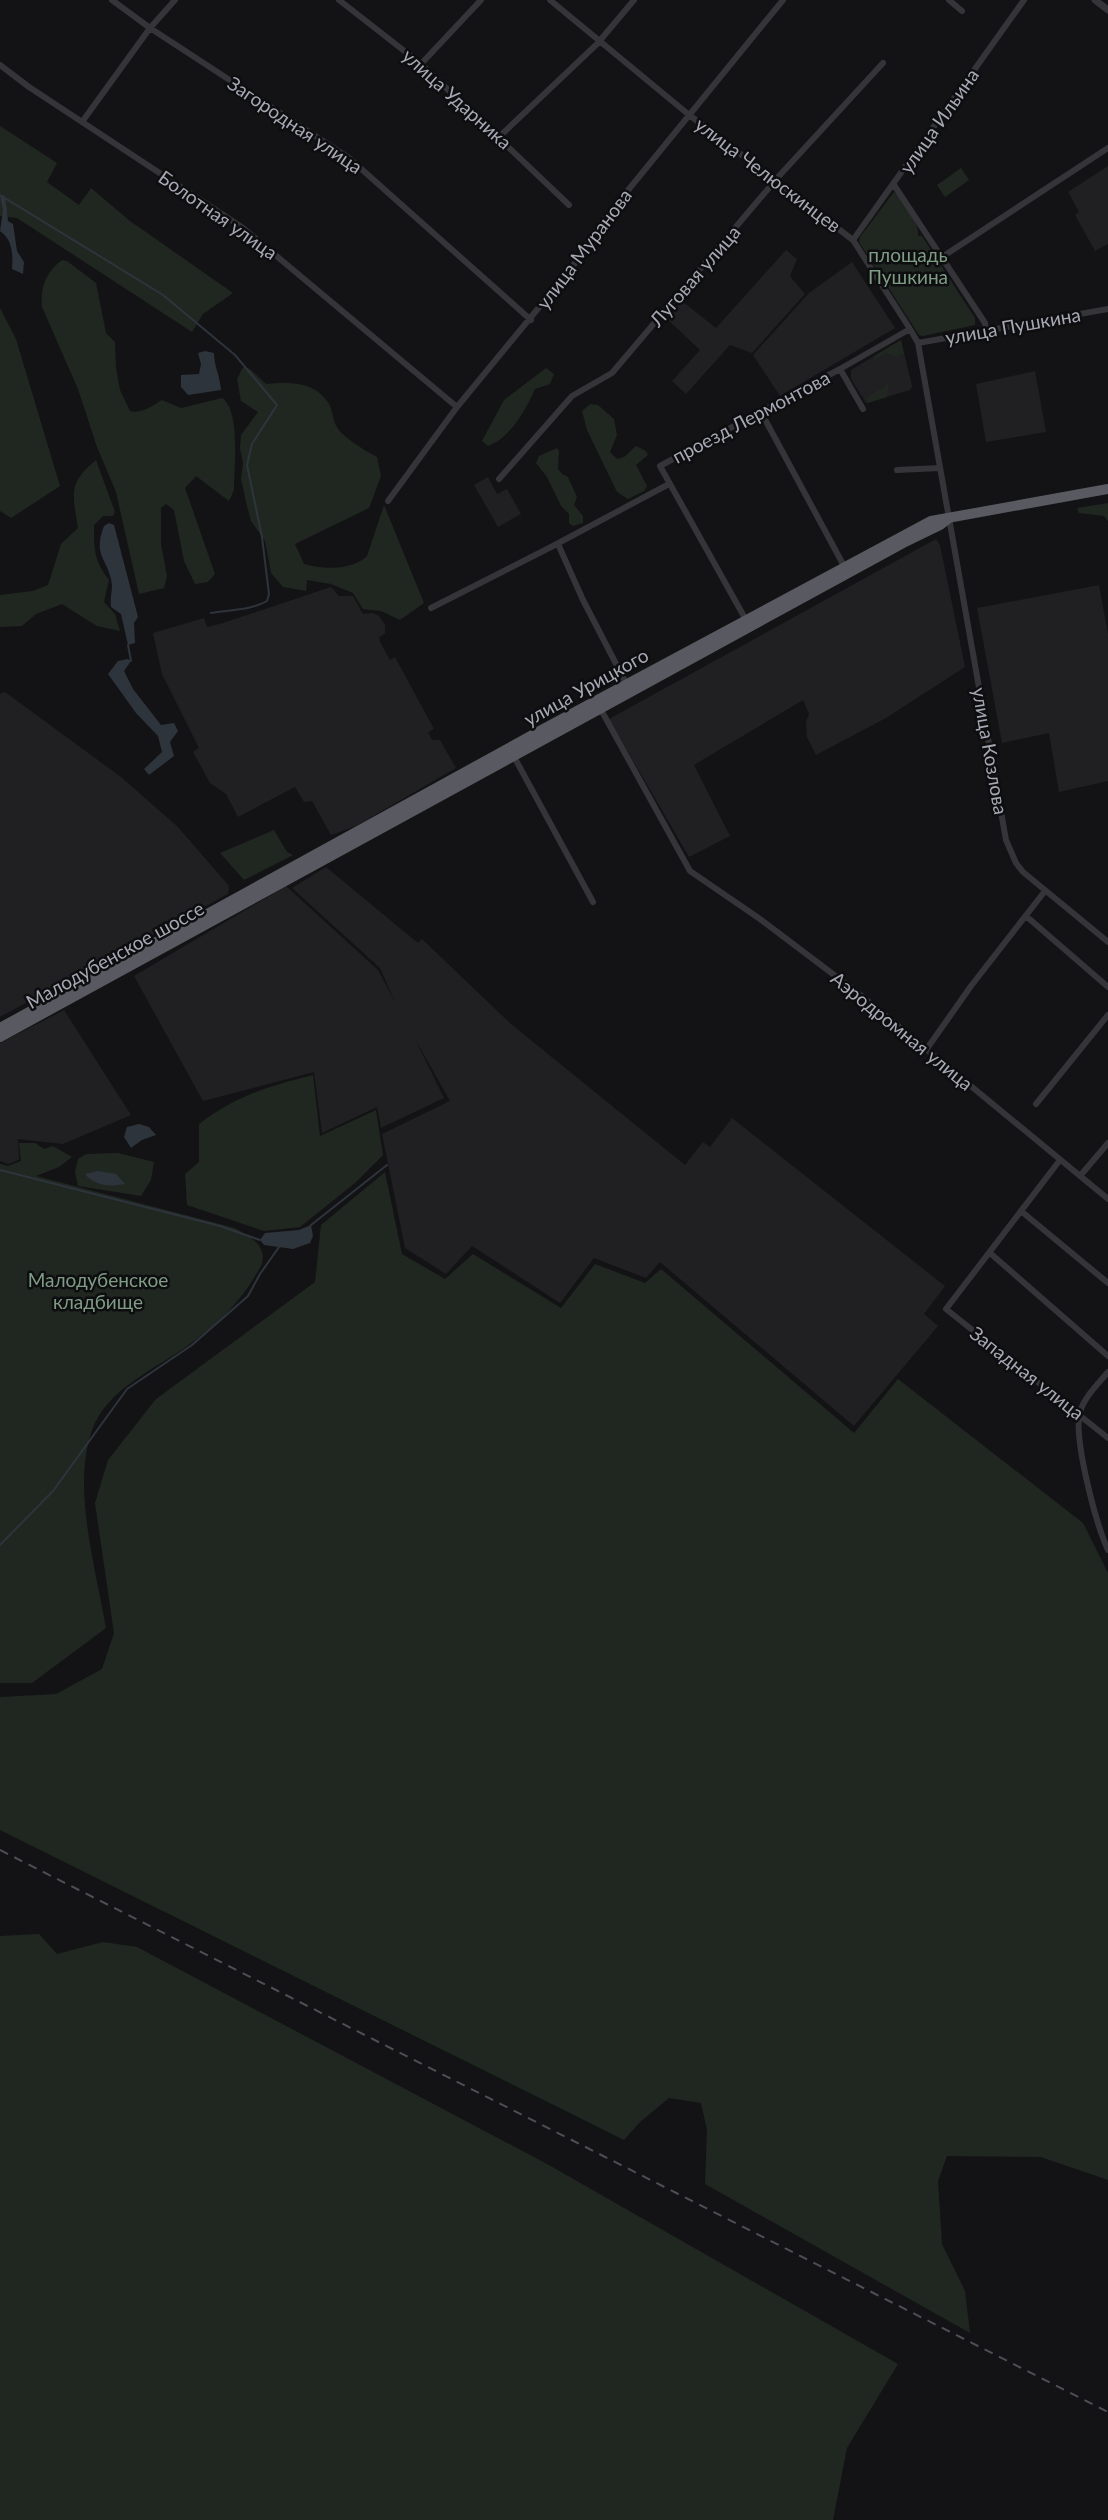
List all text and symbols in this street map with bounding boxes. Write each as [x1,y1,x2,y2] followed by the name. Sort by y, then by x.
[398,44,517,154] street label: улица Ударника
[894,64,983,177] street label: улица Ильина
[224,71,367,178] street label: Загородная улица
[691,112,846,237] street label: улица Челюскинцев
[155,165,282,264] street label: Болотная улица
[531,184,636,313] street label: улица Муранова
[644,220,745,332] street label: Луговая улица
[868,243,948,288] park label: площадь Пушкина
[944,302,1082,349] street label: улица Пушкина
[668,365,833,468] street label: проезд Лермонтова
[519,643,652,730] street label: улица Урицкого
[968,686,1013,816] street label: улица Козлова
[22,896,208,1013] street label: Малодубенское шоссе
[827,966,978,1095] street label: Аэродромная улица
[28,1268,168,1313] park label: Малодубенское кладбище
[966,1321,1089,1424] street label: Западная улица

